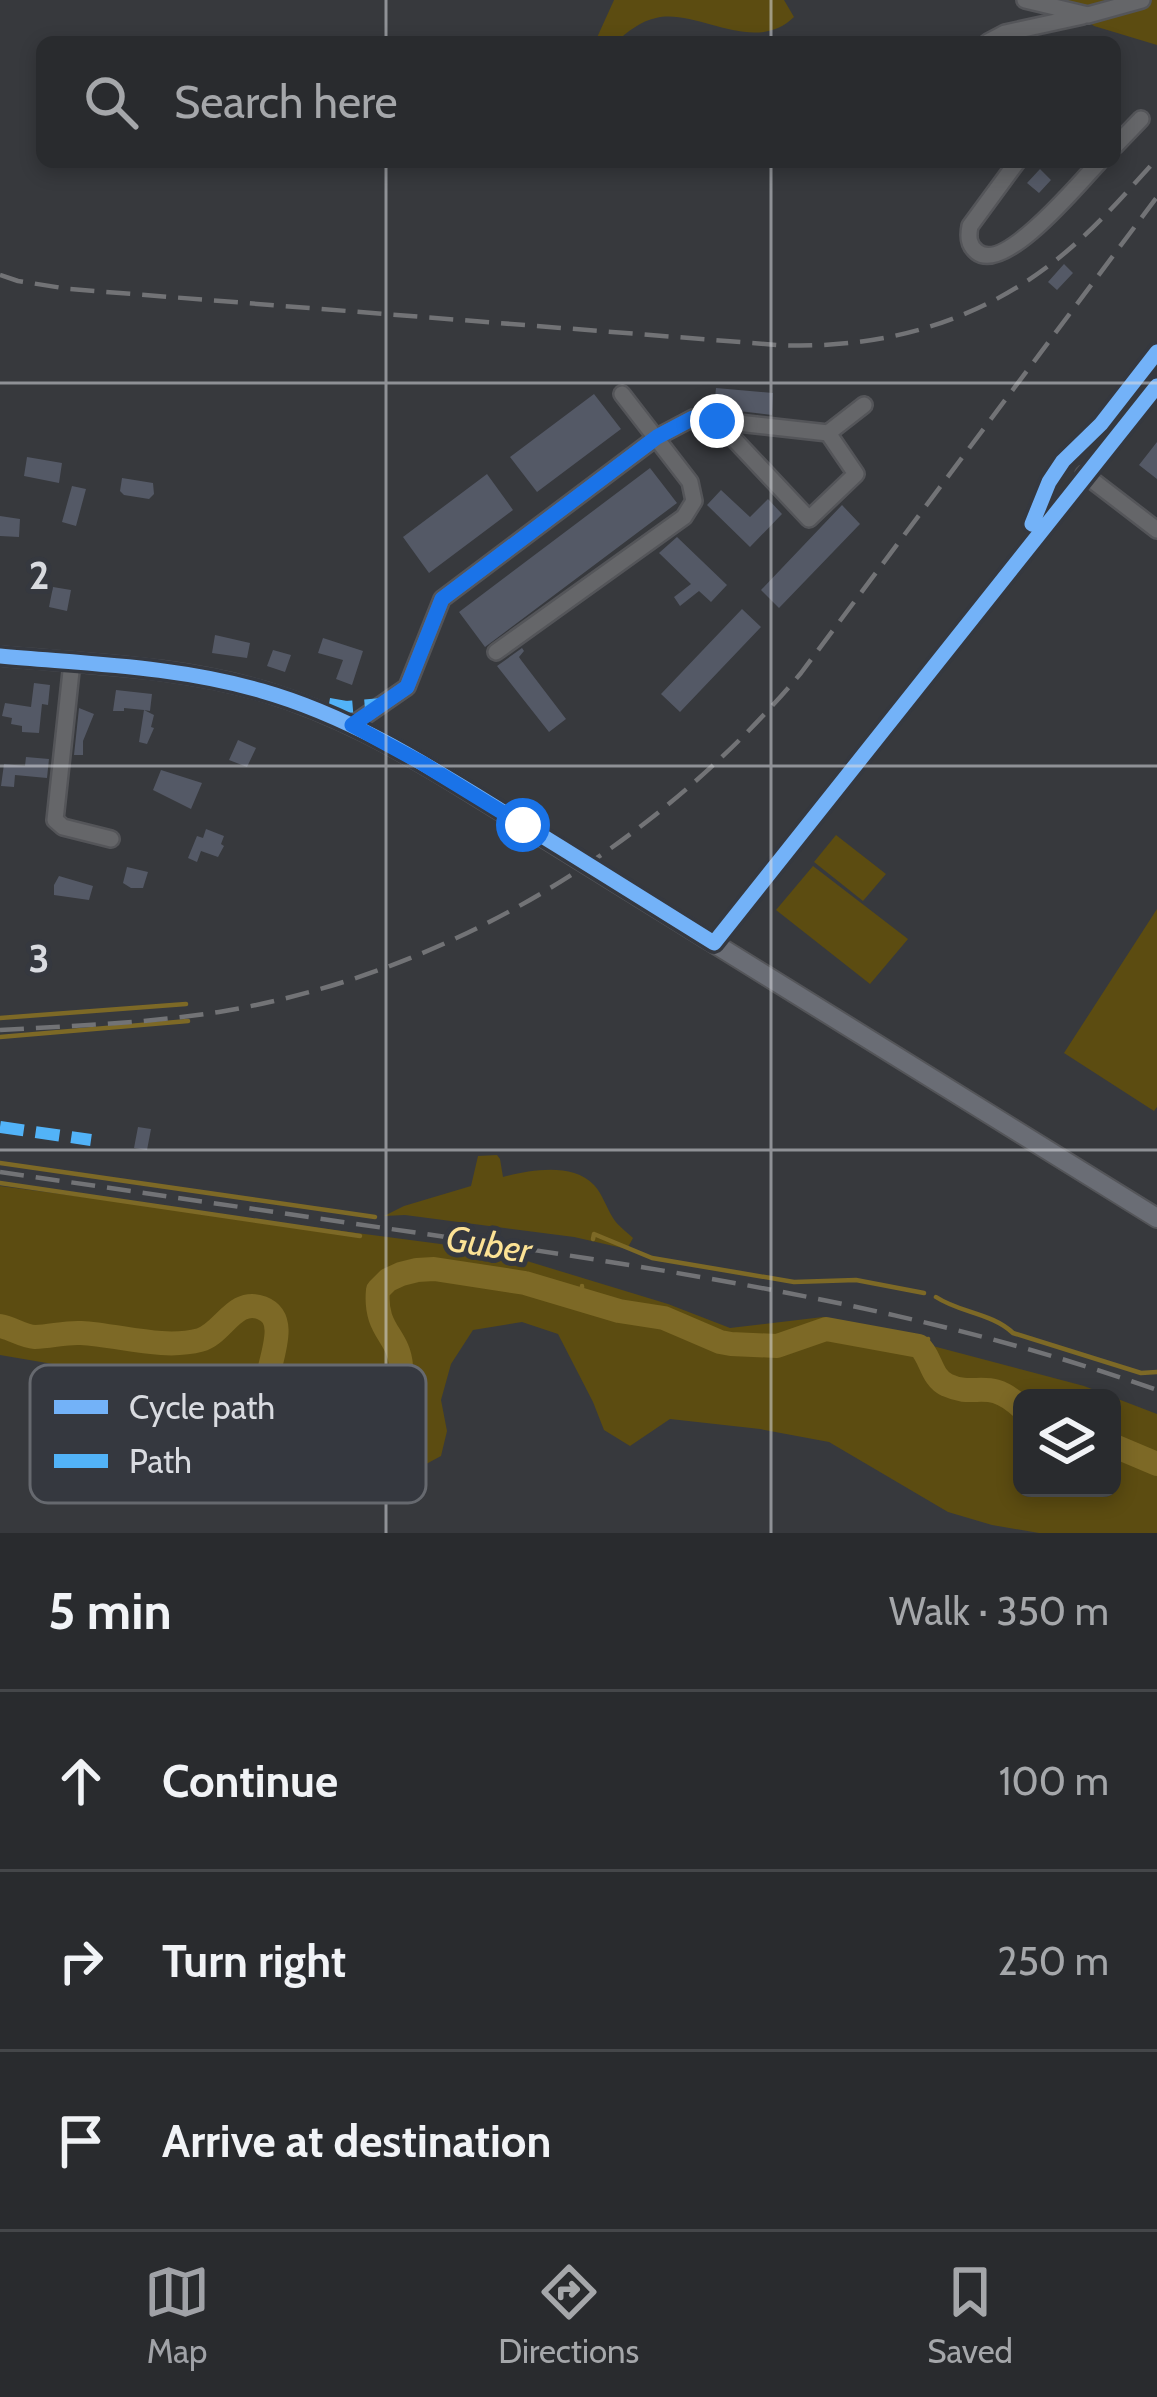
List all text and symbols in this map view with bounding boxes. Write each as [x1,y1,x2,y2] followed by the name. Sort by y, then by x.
[36,36,1121,168] search box
[78,69,144,135] icon: search
[174,75,398,129] text: Search here
[690,394,744,448] route end
[29,551,49,599] text: 2
[496,798,550,852] route start
[28,934,50,982] text: 3
[443,1216,537,1273] water label: Guber
[30,1365,426,1503] legend
[129,1387,275,1427] text: Cycle path
[1013,1389,1121,1497] map controls
[1013,1389,1121,1497] button: layers
[129,1441,192,1481] text: Path
[48,1580,172,1642] text: 5 min
[889,1587,1109,1635] text: Walk · 350 m
[48,1748,114,1814] icon: ahead
[162,1754,338,1808] text: Continue
[999,1757,1109,1805] text: 100 m
[48,1928,114,1994] icon: right
[162,1934,346,1988] text: Turn right
[997,1937,1109,1985] text: 250 m
[48,2108,114,2174] icon: arrive
[162,2114,551,2168] text: Arrive at destination
[144,2259,210,2371] tab: Map
[498,2259,639,2371] tab: Directions
[927,2259,1013,2371] tab: Saved

